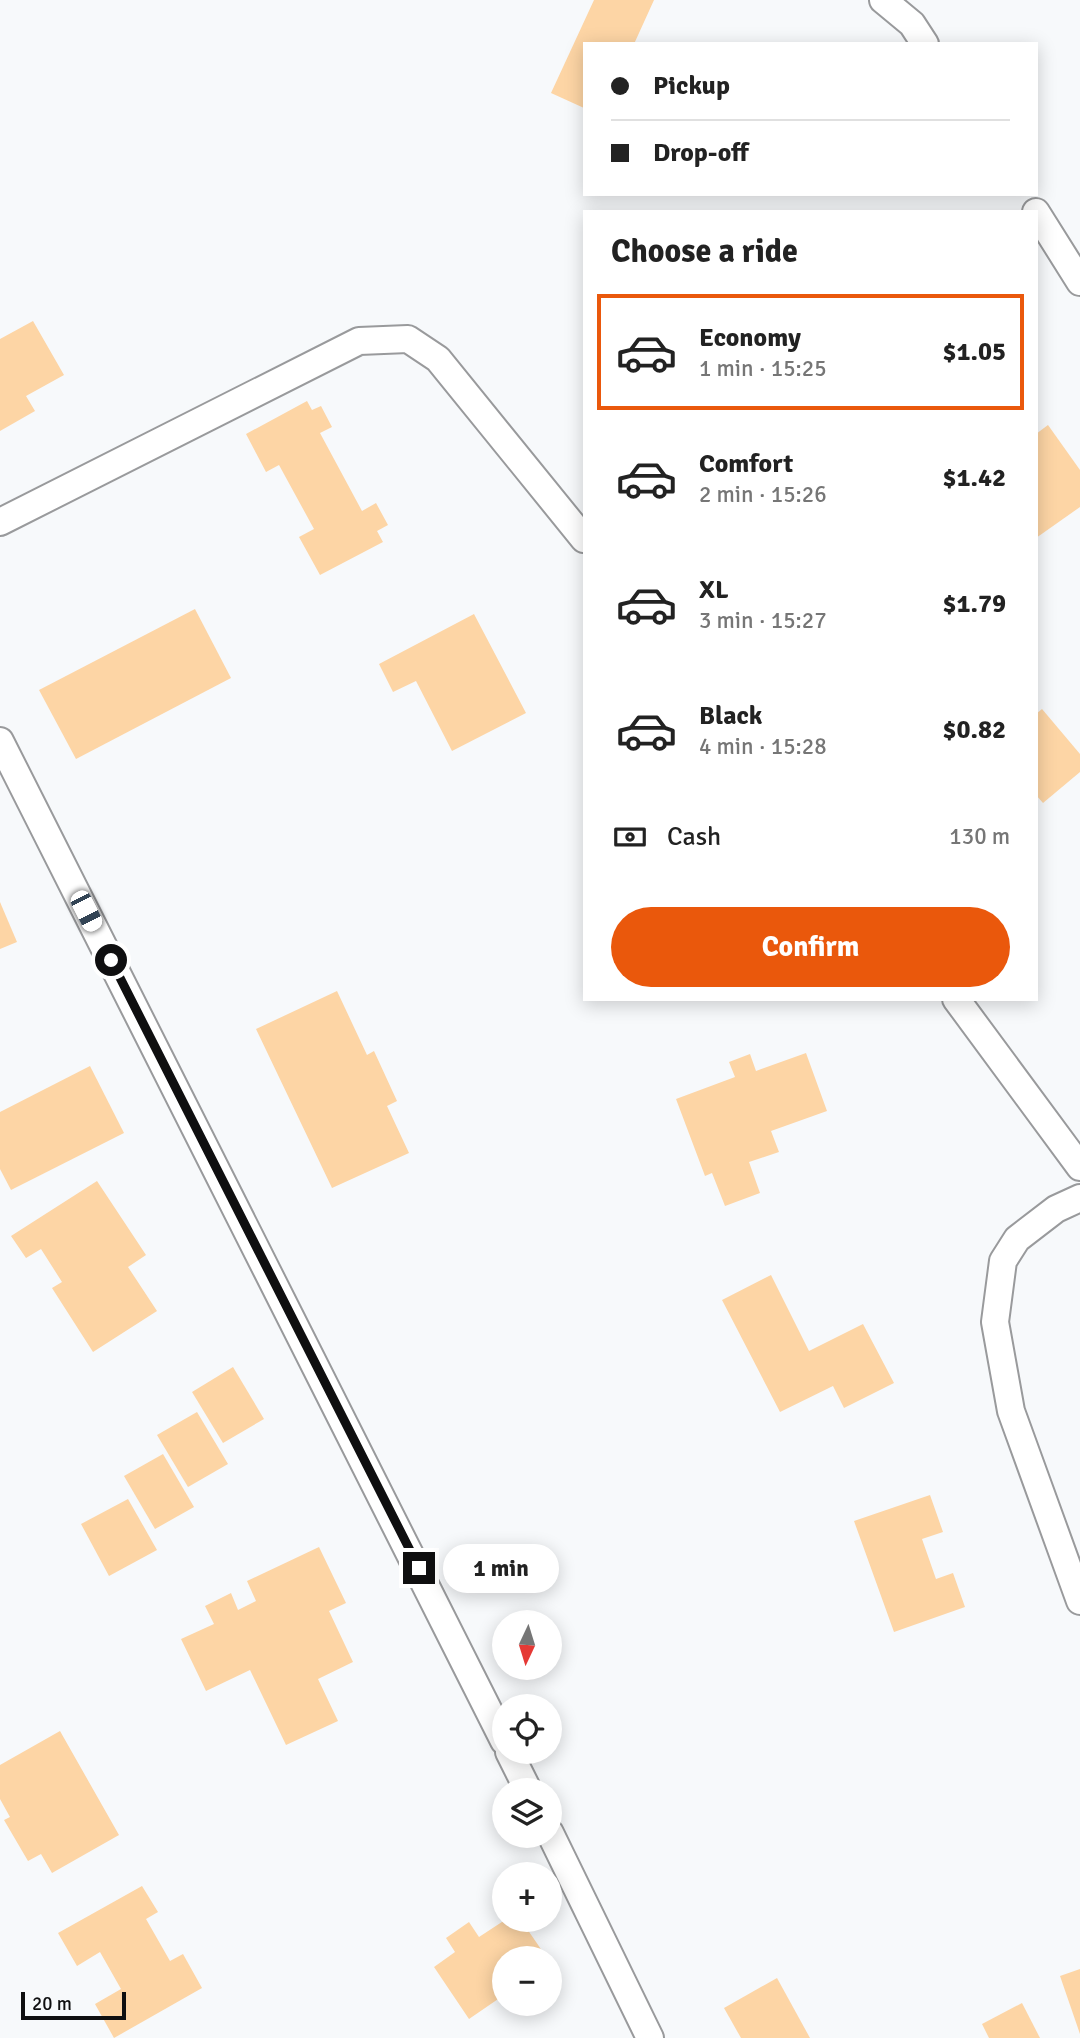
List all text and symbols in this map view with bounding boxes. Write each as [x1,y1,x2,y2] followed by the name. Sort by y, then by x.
[653,70,730,102] text: Pickup
[653,137,749,169] text: Drop-off
[611,232,798,271] text: Choose a ride
[615,321,678,384] icon: car
[699,322,801,354] text: Economy
[942,336,1006,368] text: $1.05
[699,354,827,383] text: 1 min · 15:25
[615,447,678,510] icon: car
[699,448,793,480] text: Comfort
[942,462,1006,494] text: $1.42
[699,480,827,509] text: 2 min · 15:26
[615,573,678,636] icon: car
[699,574,729,606] text: XL
[942,588,1006,620] text: $1.79
[699,606,827,635] text: 3 min · 15:27
[615,699,678,762] icon: car
[699,700,762,732] text: Black
[942,714,1006,746] text: $0.82
[699,732,827,761] text: 4 min · 15:28
[611,818,649,856] icon: cash
[667,821,721,853] text: Cash
[949,822,1010,851] text: 130 m
[68,888,105,934] car
[611,907,1010,987] button: Confirm
[95,944,127,976] route start
[444,1544,559,1592] callout: 1 min
[403,1552,435,1584] route end
[473,1554,529,1583] text: 1 min
[492,1610,562,1680] north arrow
[492,1610,562,2016] map controls
[492,1694,562,1764] button: locate
[492,1778,562,1848] button: layers
[492,1862,562,1932] button: +
[492,1946,562,2016] button: −
[21,1989,126,2021] scale bar
[32,1992,72,2016] text: 20 m

